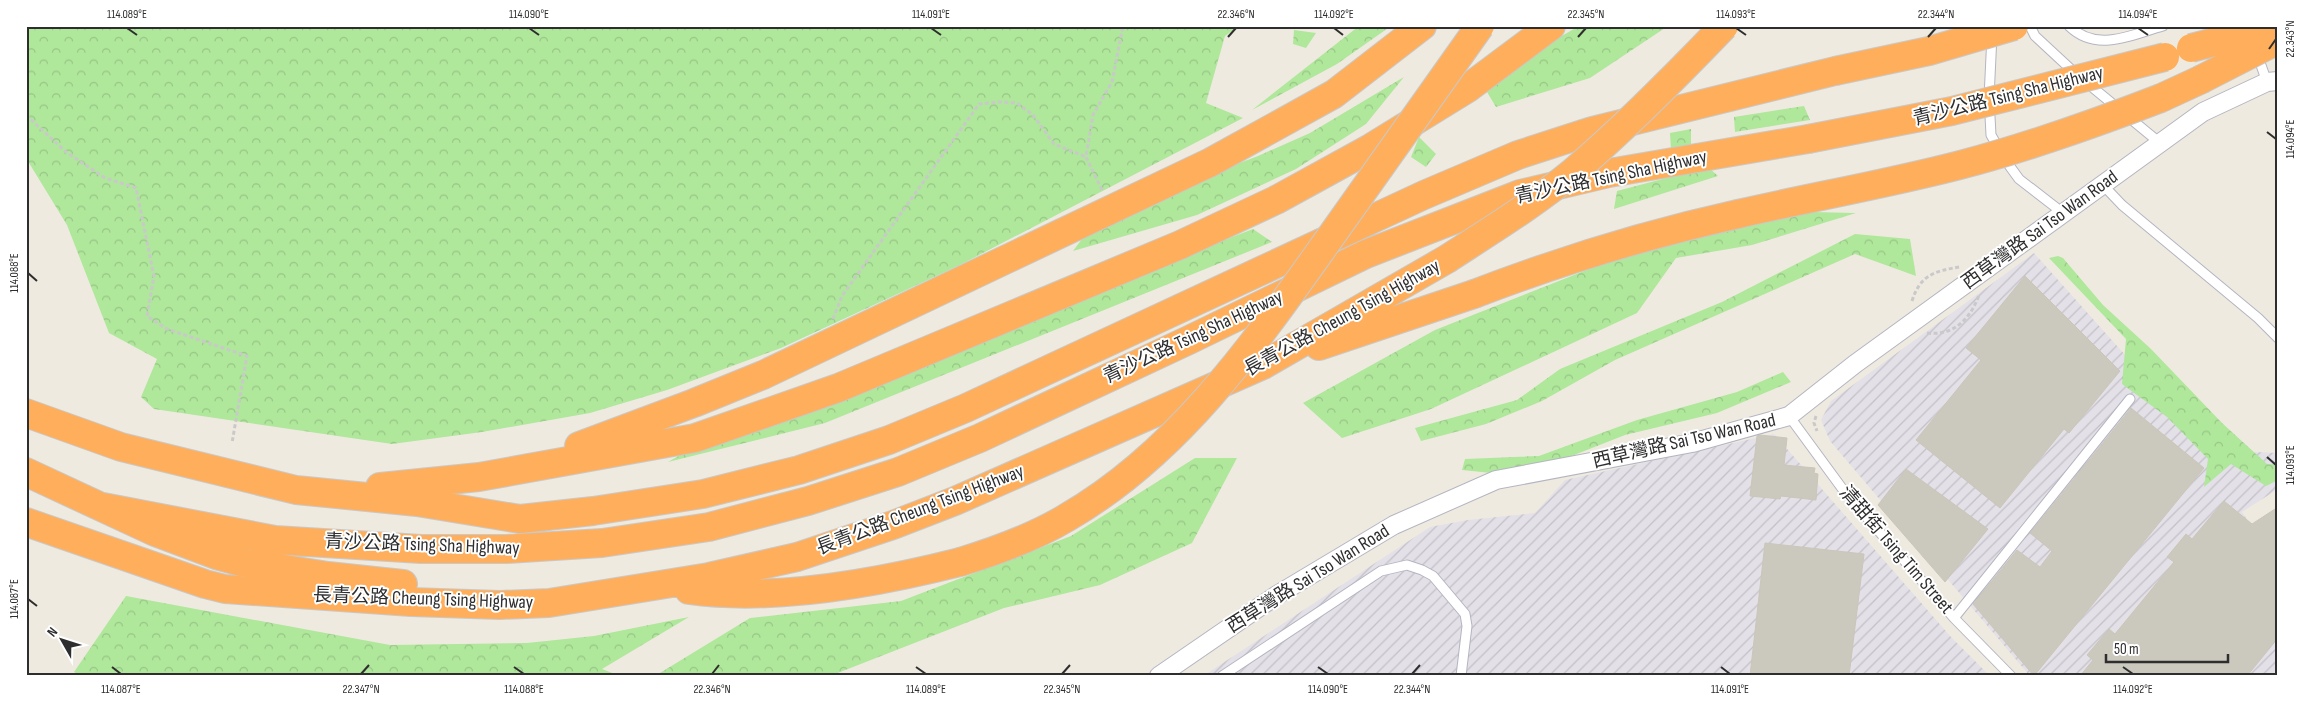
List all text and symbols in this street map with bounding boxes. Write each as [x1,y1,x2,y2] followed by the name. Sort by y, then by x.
[107,7,147,22] text: 114.089°E
[509,7,549,22] text: 114.090°E
[912,7,950,22] text: 114.091°E
[1217,7,1255,22] text: 22.346°N
[1314,7,1354,22] text: 114.092°E
[1568,7,1604,22] text: 22.345°N
[1716,7,1756,22] text: 114.093°E
[1918,7,1954,22] text: 22.344°N
[2118,7,2158,22] text: 114.094°E
[2283,20,2298,58] text: 22.343°N
[1911,61,2106,131] street label: 青沙公路 Tsing Sha Highway
[2283,119,2298,159] text: 114.094°E
[1513,145,1709,209] street label: 青沙公路 Tsing Sha Highway
[1957,166,2123,294] street label: 西草灣路 Sai Tso Wan Road
[7,253,22,293] text: 114.088°E
[1240,254,1444,381] street label: 長青公路 Cheung Tsing Highway
[1100,285,1287,389] street label: 青沙公路 Tsing Sha Highway
[1590,409,1778,473] street label: 西草灣路 Sai Tso Wan Road
[2283,445,2298,485] text: 114.093°E
[813,460,1028,560] street label: 長青公路 Cheung Tsing Highway
[1834,481,1958,619] street label: 清甜街 Tsing Tim Street
[1222,520,1394,638] street label: 西草灣路 Sai Tso Wan Road
[324,530,521,560] street label: 青沙公路 Tsing Sha Highway
[7,579,22,619] text: 114.087°E
[313,584,534,614] street label: 長青公路 Cheung Tsing Highway
[38,614,88,664] north arrow
[43,624,61,640] text: N
[2106,632,2229,664] scale bar
[2114,640,2139,659] text: 50 m
[101,682,141,697] text: 114.087°E
[342,682,380,697] text: 22.347°N
[504,682,544,697] text: 114.088°E
[693,682,731,697] text: 22.346°N
[906,682,946,697] text: 114.089°E
[1044,682,1080,697] text: 22.345°N
[1308,682,1348,697] text: 114.090°E
[1394,682,1430,697] text: 22.344°N
[1711,682,1749,697] text: 114.091°E
[2113,682,2153,697] text: 114.092°E

